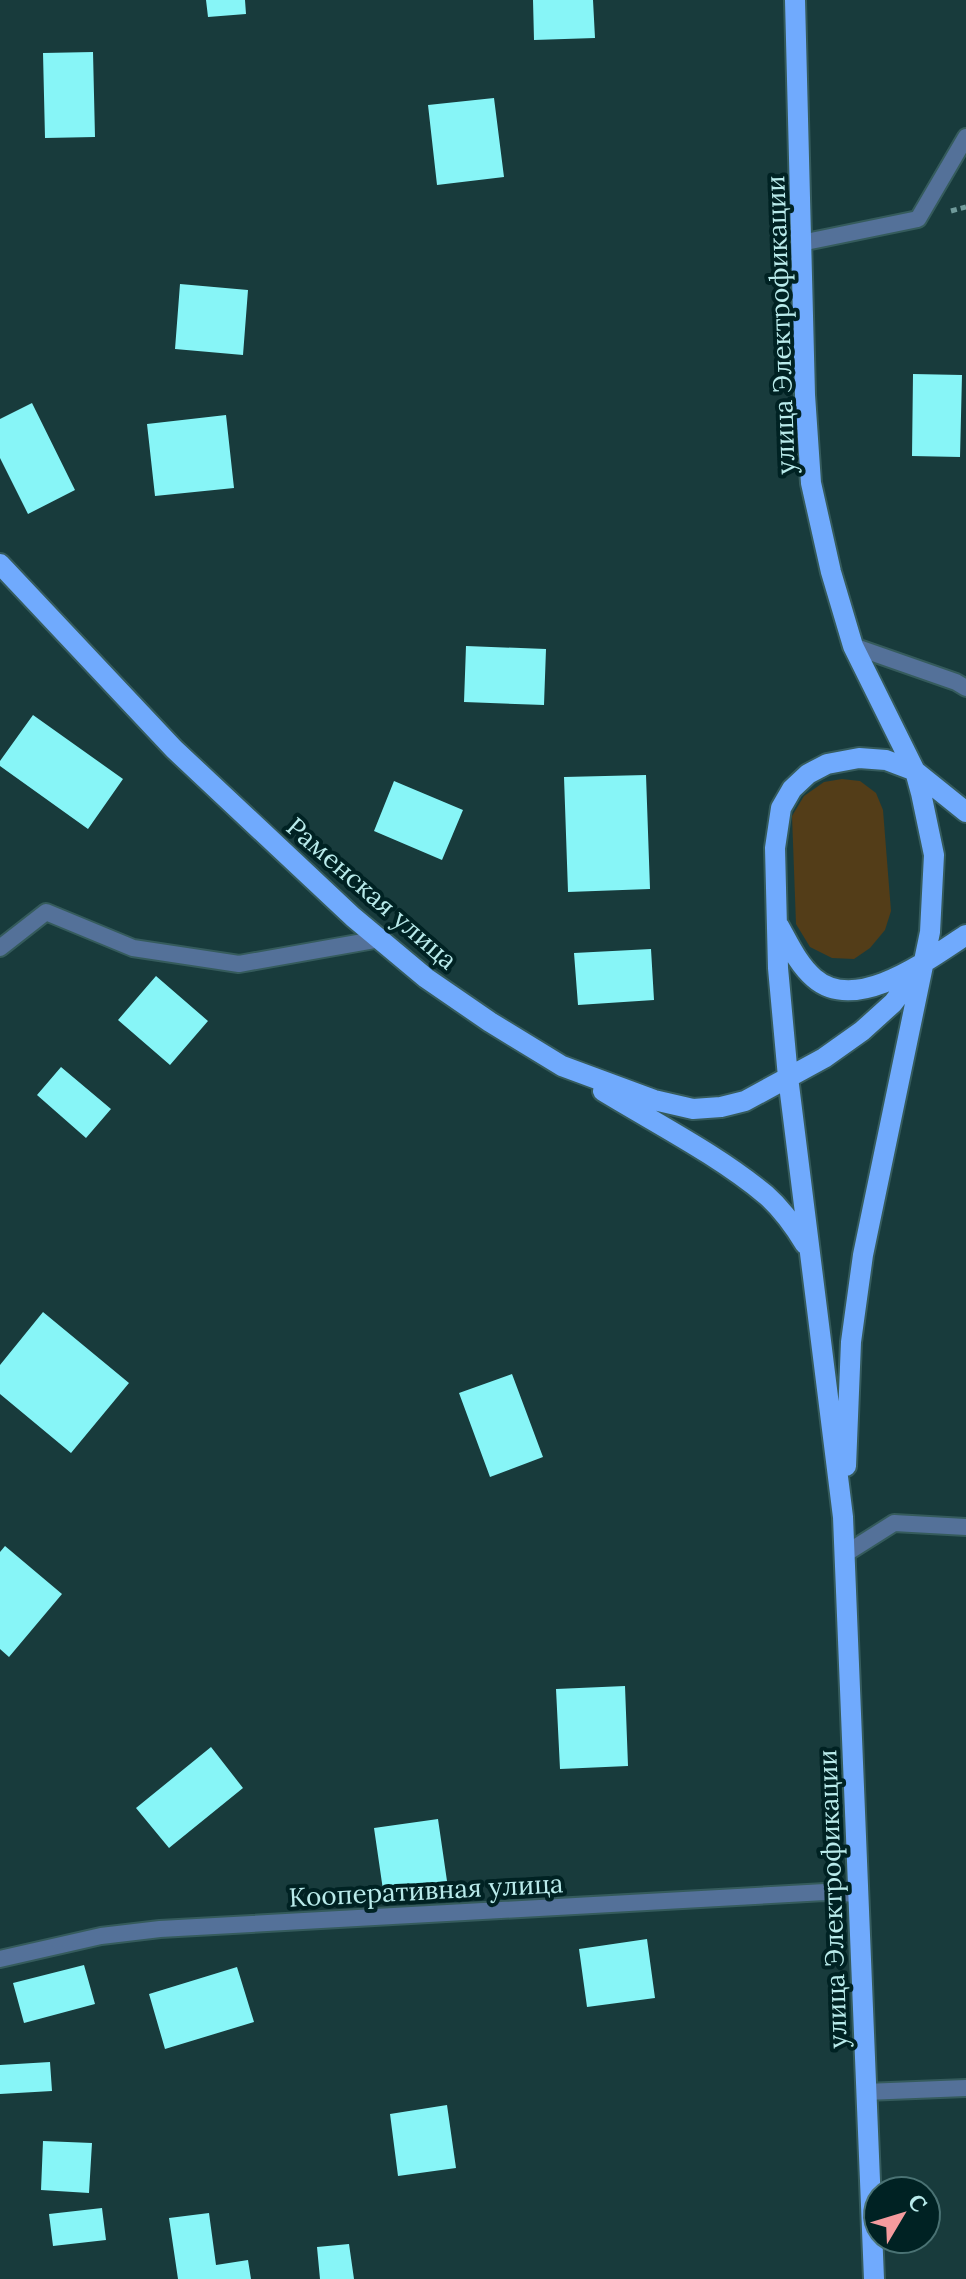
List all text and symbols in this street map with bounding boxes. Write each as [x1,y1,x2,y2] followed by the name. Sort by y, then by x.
[758,175,802,475] street label: улица Электрофикации
[280,810,464,976] street label: Раменская улица
[810,1749,854,2049] street label: улица Электрофикации
[288,1866,564,1914] street label: Кооперативная улица
[862,2175,942,2255] north arrow
[902,2188,933,2217] text: С

